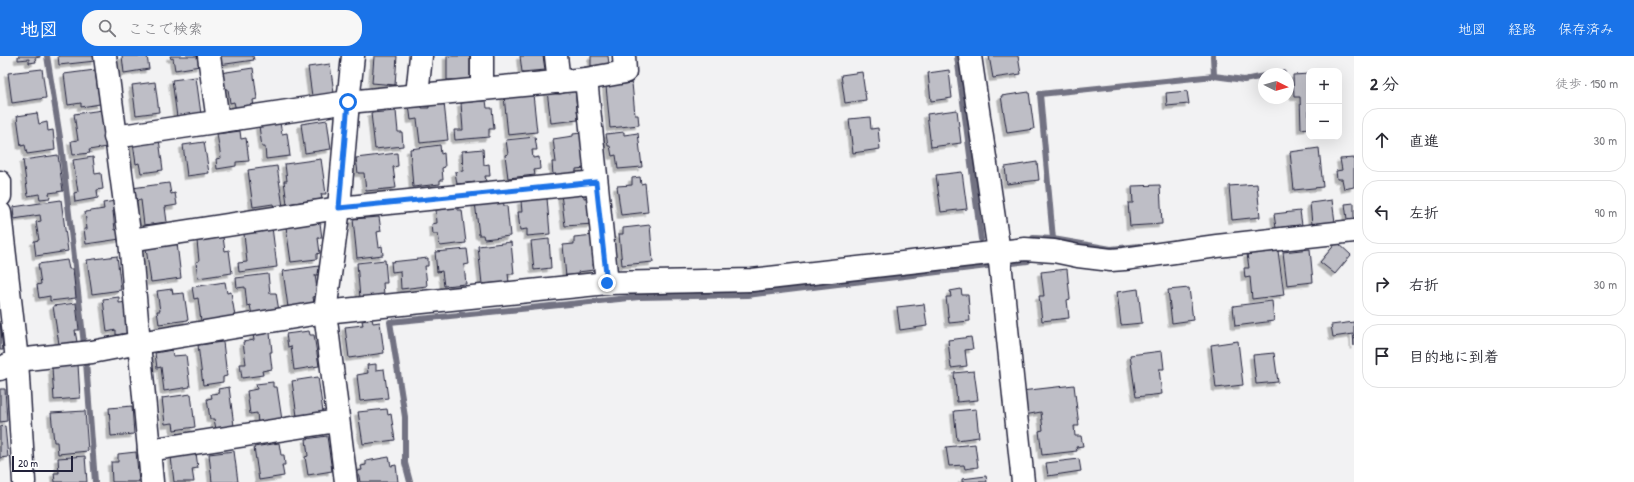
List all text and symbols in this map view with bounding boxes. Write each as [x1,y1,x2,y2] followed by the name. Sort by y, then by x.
[82,10,362,46] search box
[20,16,58,42] text: 地図
[96,17,118,39] icon: search
[128,18,203,39] text: ここで検索
[1458,19,1486,38] text: 地図
[1508,19,1536,38] text: 経路
[1558,19,1614,38] text: 保存済み
[1258,68,1294,104] north arrow
[1306,68,1342,140] map controls
[1306,68,1342,104] button: +
[1370,72,1399,95] text: 2 分
[1556,74,1618,92] text: 徒歩 · 150 m
[339,93,357,111] route start
[1306,104,1342,140] button: −
[1371,129,1393,151] icon: ahead
[1409,130,1439,151] text: 直進
[1594,131,1617,149] text: 30 m
[1371,201,1393,223] icon: left
[1409,202,1439,223] text: 左折
[1595,203,1617,221] text: 90 m
[1371,273,1393,295] icon: right
[598,274,616,292] route end
[1409,274,1439,295] text: 右折
[1594,275,1617,293] text: 30 m
[1371,345,1393,367] icon: arrive
[1409,346,1499,367] text: 目的地に到着
[12,454,73,473] scale bar
[18,456,38,470] text: 20 m

